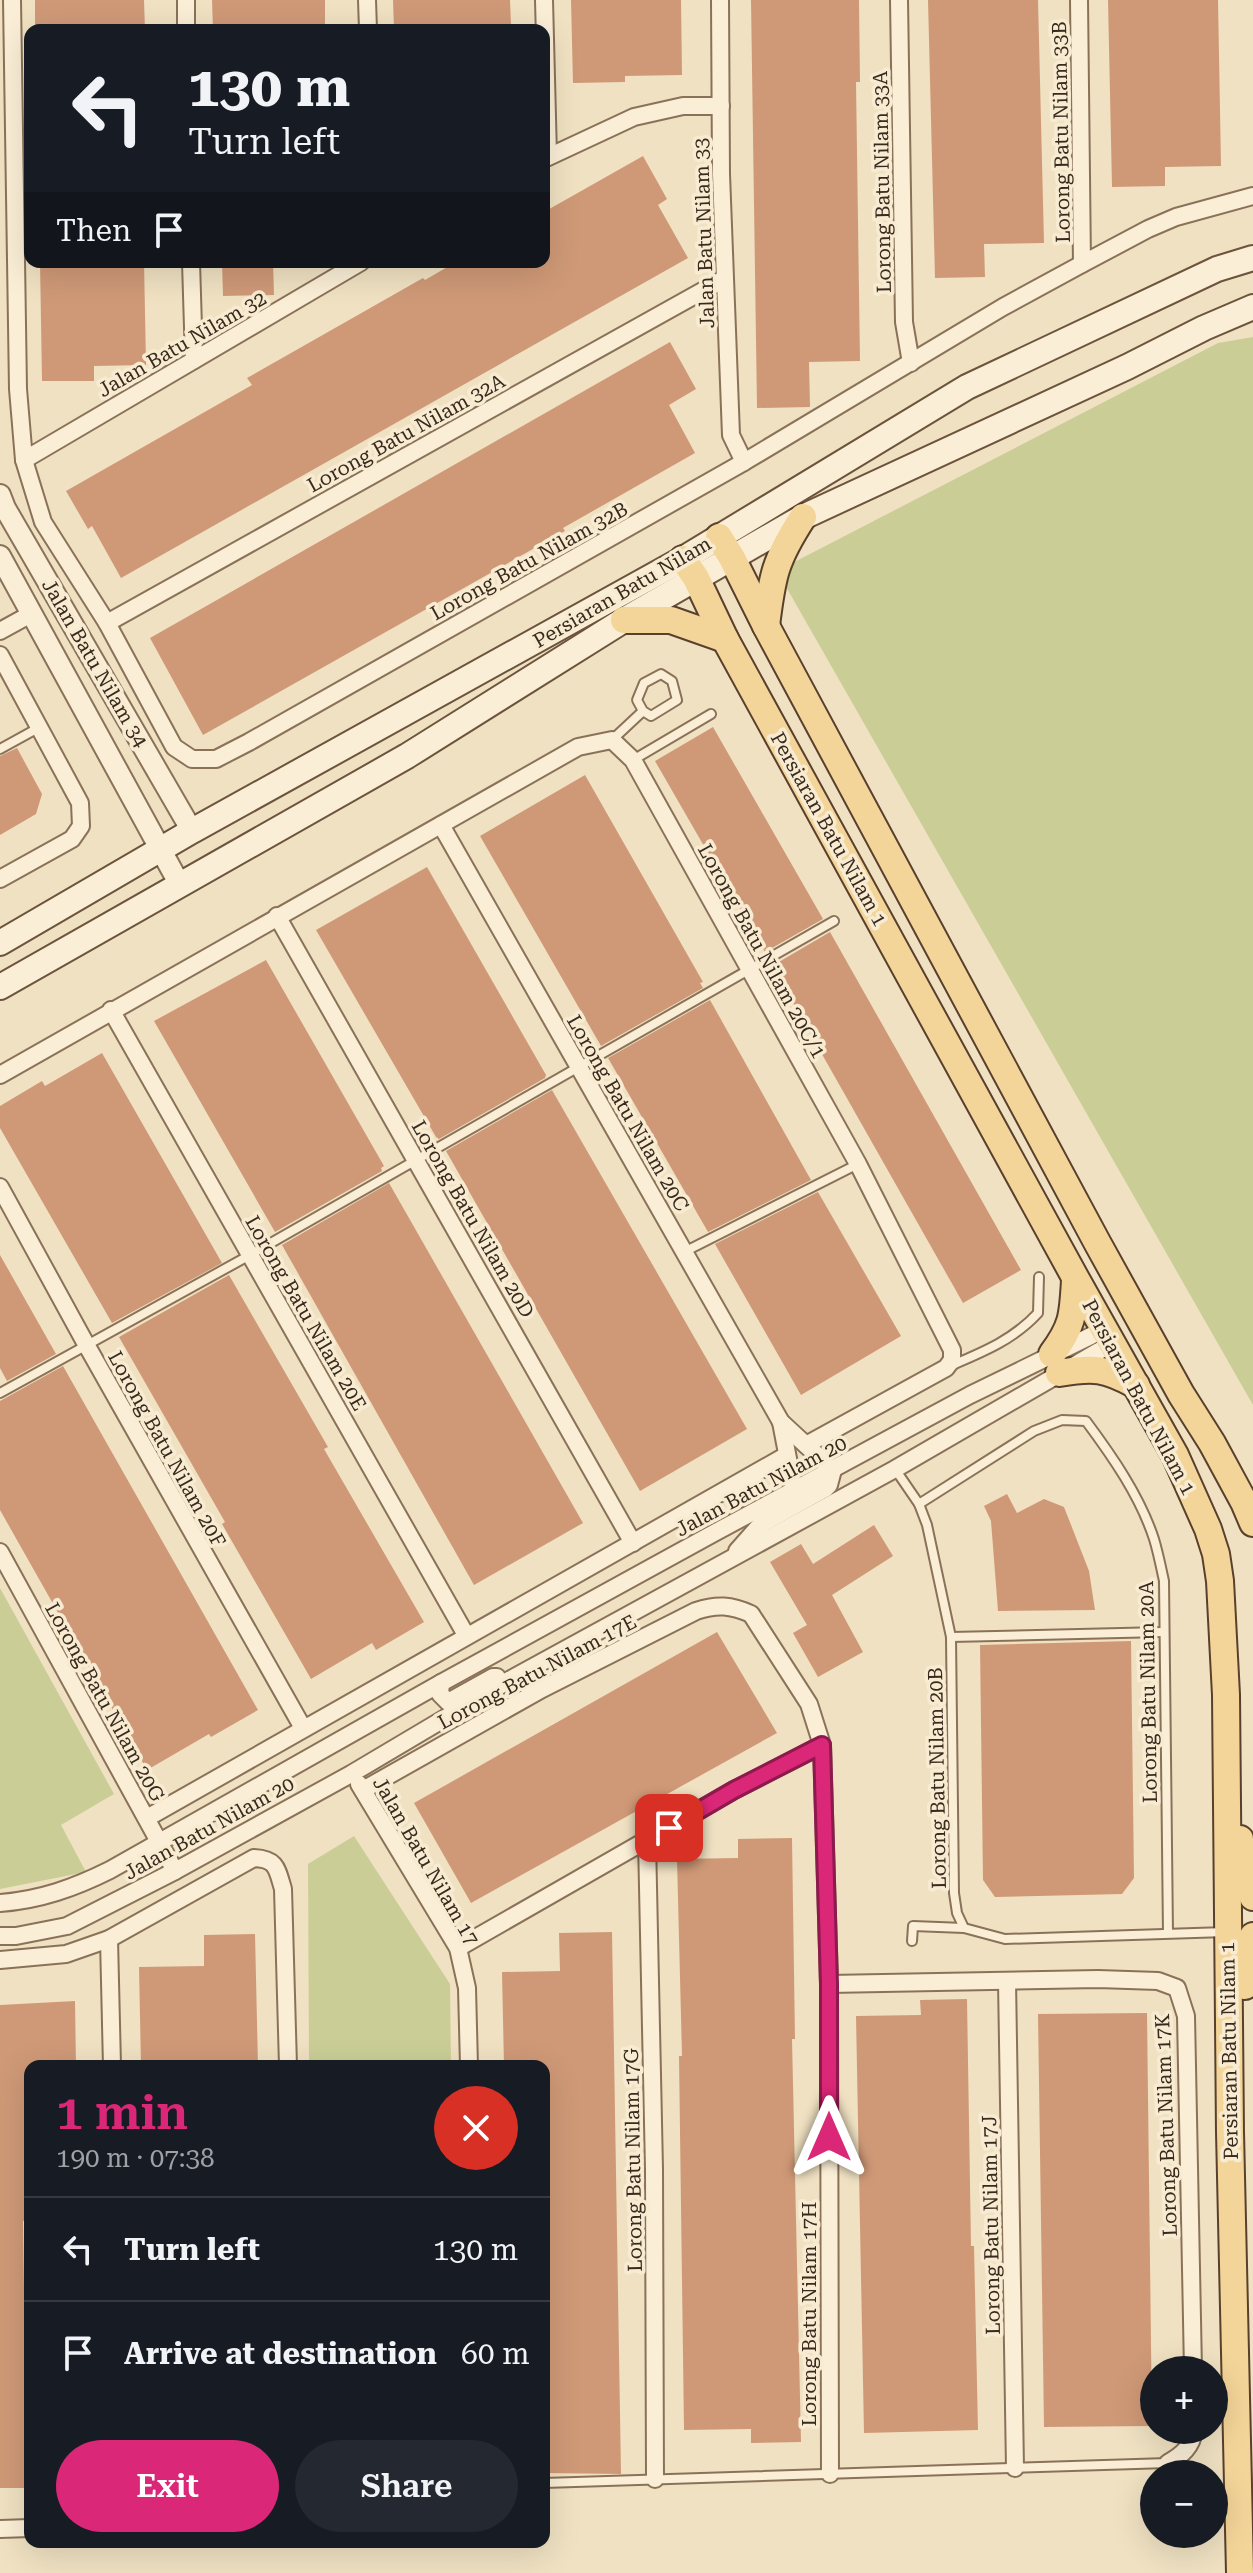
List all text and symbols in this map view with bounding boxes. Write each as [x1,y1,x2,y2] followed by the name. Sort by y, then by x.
[1047,21,1075,243] street label: Lorong Batu Nilam 33B
[188,54,350,120] text: 130 m
[56,56,160,160] icon: left
[868,71,896,293] street label: Lorong Batu Nilam 33A
[188,121,340,163] text: Turn left
[689,137,719,329] street label: Jalan Batu Nilam 33
[147,208,191,252] icon: arrive
[56,213,131,248] text: Then
[93,286,271,402] street label: Jalan Batu Nilam 32
[303,369,509,497] street label: Lorong Batu Nilam 32A
[426,497,632,625] street label: Lorong Batu Nilam 32B
[529,531,715,653] street label: Persiaran Batu Nilam
[37,574,153,752] street label: Jalan Batu Nilam 34
[766,728,892,930] street label: Persiaran Batu Nilam 1
[693,839,831,1063] street label: Lorong Batu Nilam 20C/1
[562,1011,694,1215] street label: Lorong Batu Nilam 20C
[407,1116,539,1322] street label: Lorong Batu Nilam 20D
[240,1211,372,1415] street label: Lorong Batu Nilam 20E
[1077,1295,1201,1499] street label: Persiaran Batu Nilam 1
[103,1347,231,1551] street label: Lorong Batu Nilam 20F
[671,1431,851,1541] street label: Jalan Batu Nilam 20
[1134,1581,1162,1803] street label: Lorong Batu Nilam 20A
[40,1598,170,1806] street label: Lorong Batu Nilam 20G
[434,1609,640,1735] street label: Lorong Batu Nilam 17E
[923,1667,951,1889] street label: Lorong Batu Nilam 20B
[120,1771,298,1885] street label: Jalan Batu Nilam 20
[368,1772,484,1950] street label: Jalan Batu Nilam 17
[635,1794,703,1862] pin
[647,1806,691,1850] icon: arrive
[1215,1942,1243,2160] street label: Persiaran Batu Nilam 1
[1150,2013,1182,2237] street label: Lorong Batu Nilam 17K
[619,2047,647,2272] street label: Lorong Batu Nilam 17G
[56,2085,188,2141] text: 1 min
[434,2086,518,2170] button: close
[787,2095,871,2179] position arrow
[977,2115,1005,2335] street label: Lorong Batu Nilam 17J
[56,2143,215,2173] text: 190 m · 07:38
[797,2201,821,2427] street label: Lorong Batu Nilam 17H
[56,2227,100,2271] icon: left
[124,2232,260,2267] text: Turn left
[433,2232,518,2267] text: 130 m
[56,2331,100,2375] icon: arrive
[124,2336,437,2371] text: Arrive at destination
[461,2336,530,2371] text: 60 m
[1140,2356,1228,2548] map controls
[1140,2356,1228,2444] button: +
[56,2440,279,2532] button: Exit
[295,2440,518,2532] button: Share
[1140,2460,1228,2548] button: −

